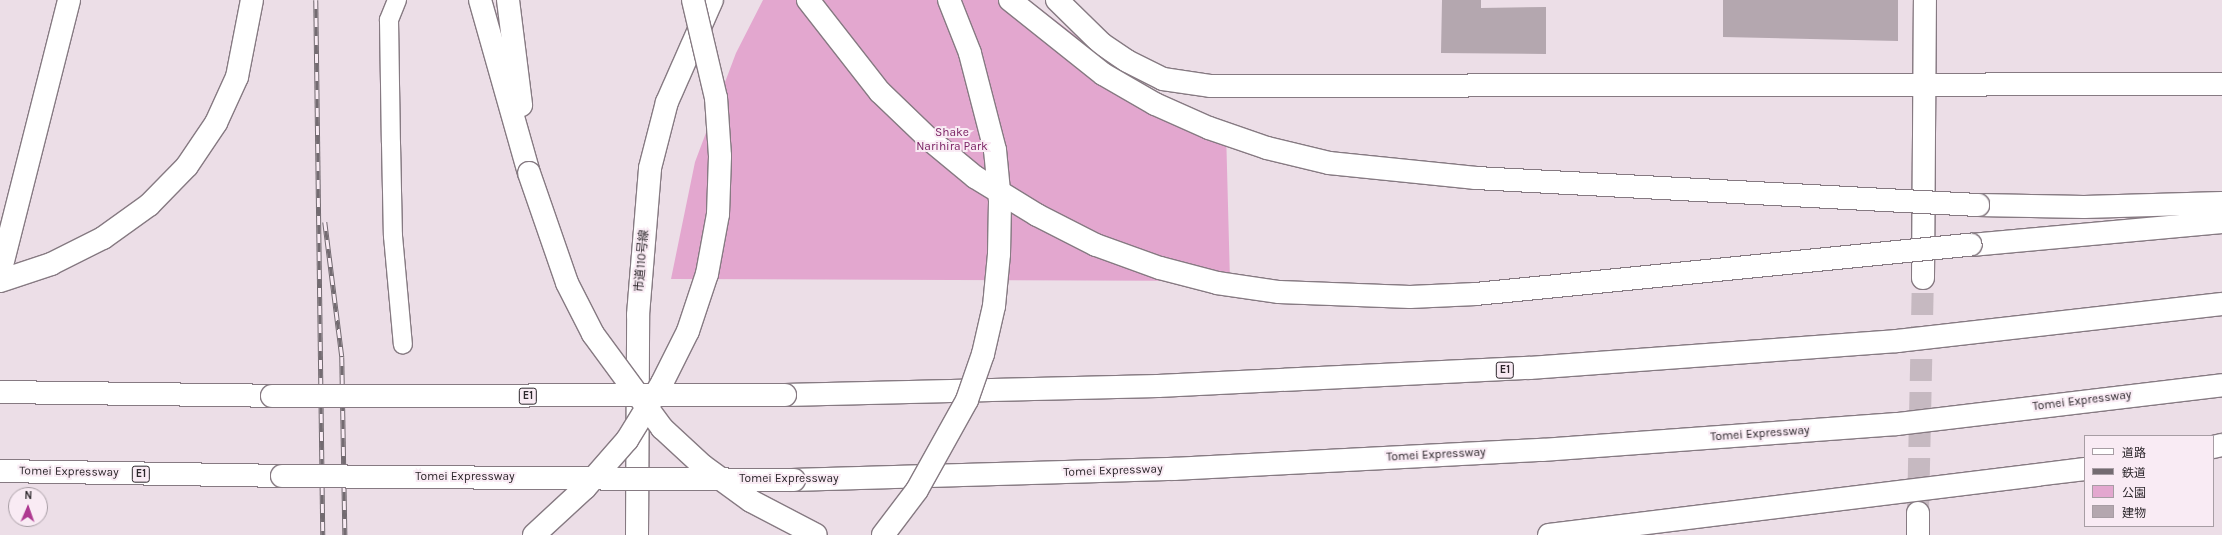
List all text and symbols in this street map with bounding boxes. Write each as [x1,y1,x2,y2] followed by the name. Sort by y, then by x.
[916,126,988,154] park label: Shake Narihira Park
[632,229,652,293] street label: 市道110号線
[1495,361,1515,379] road number: E1
[518,387,538,405] road number: E1
[2032,388,2132,414] street label: Tomei Expressway
[1710,423,1810,445] street label: Tomei Expressway
[2084,435,2214,527] legend
[1386,445,1486,465] street label: Tomei Expressway
[2122,446,2146,460] text: 道路
[1063,462,1163,480] street label: Tomei Expressway
[19,464,119,480] street label: Tomei Expressway
[131,465,151,483] road number: E1
[2122,466,2146,480] text: 鉄道
[415,470,515,484] street label: Tomei Expressway
[739,472,839,486] street label: Tomei Expressway
[2122,486,2146,500] text: 公園
[8,487,48,527] north arrow
[24,489,33,502] text: N
[2122,506,2146,520] text: 建物

